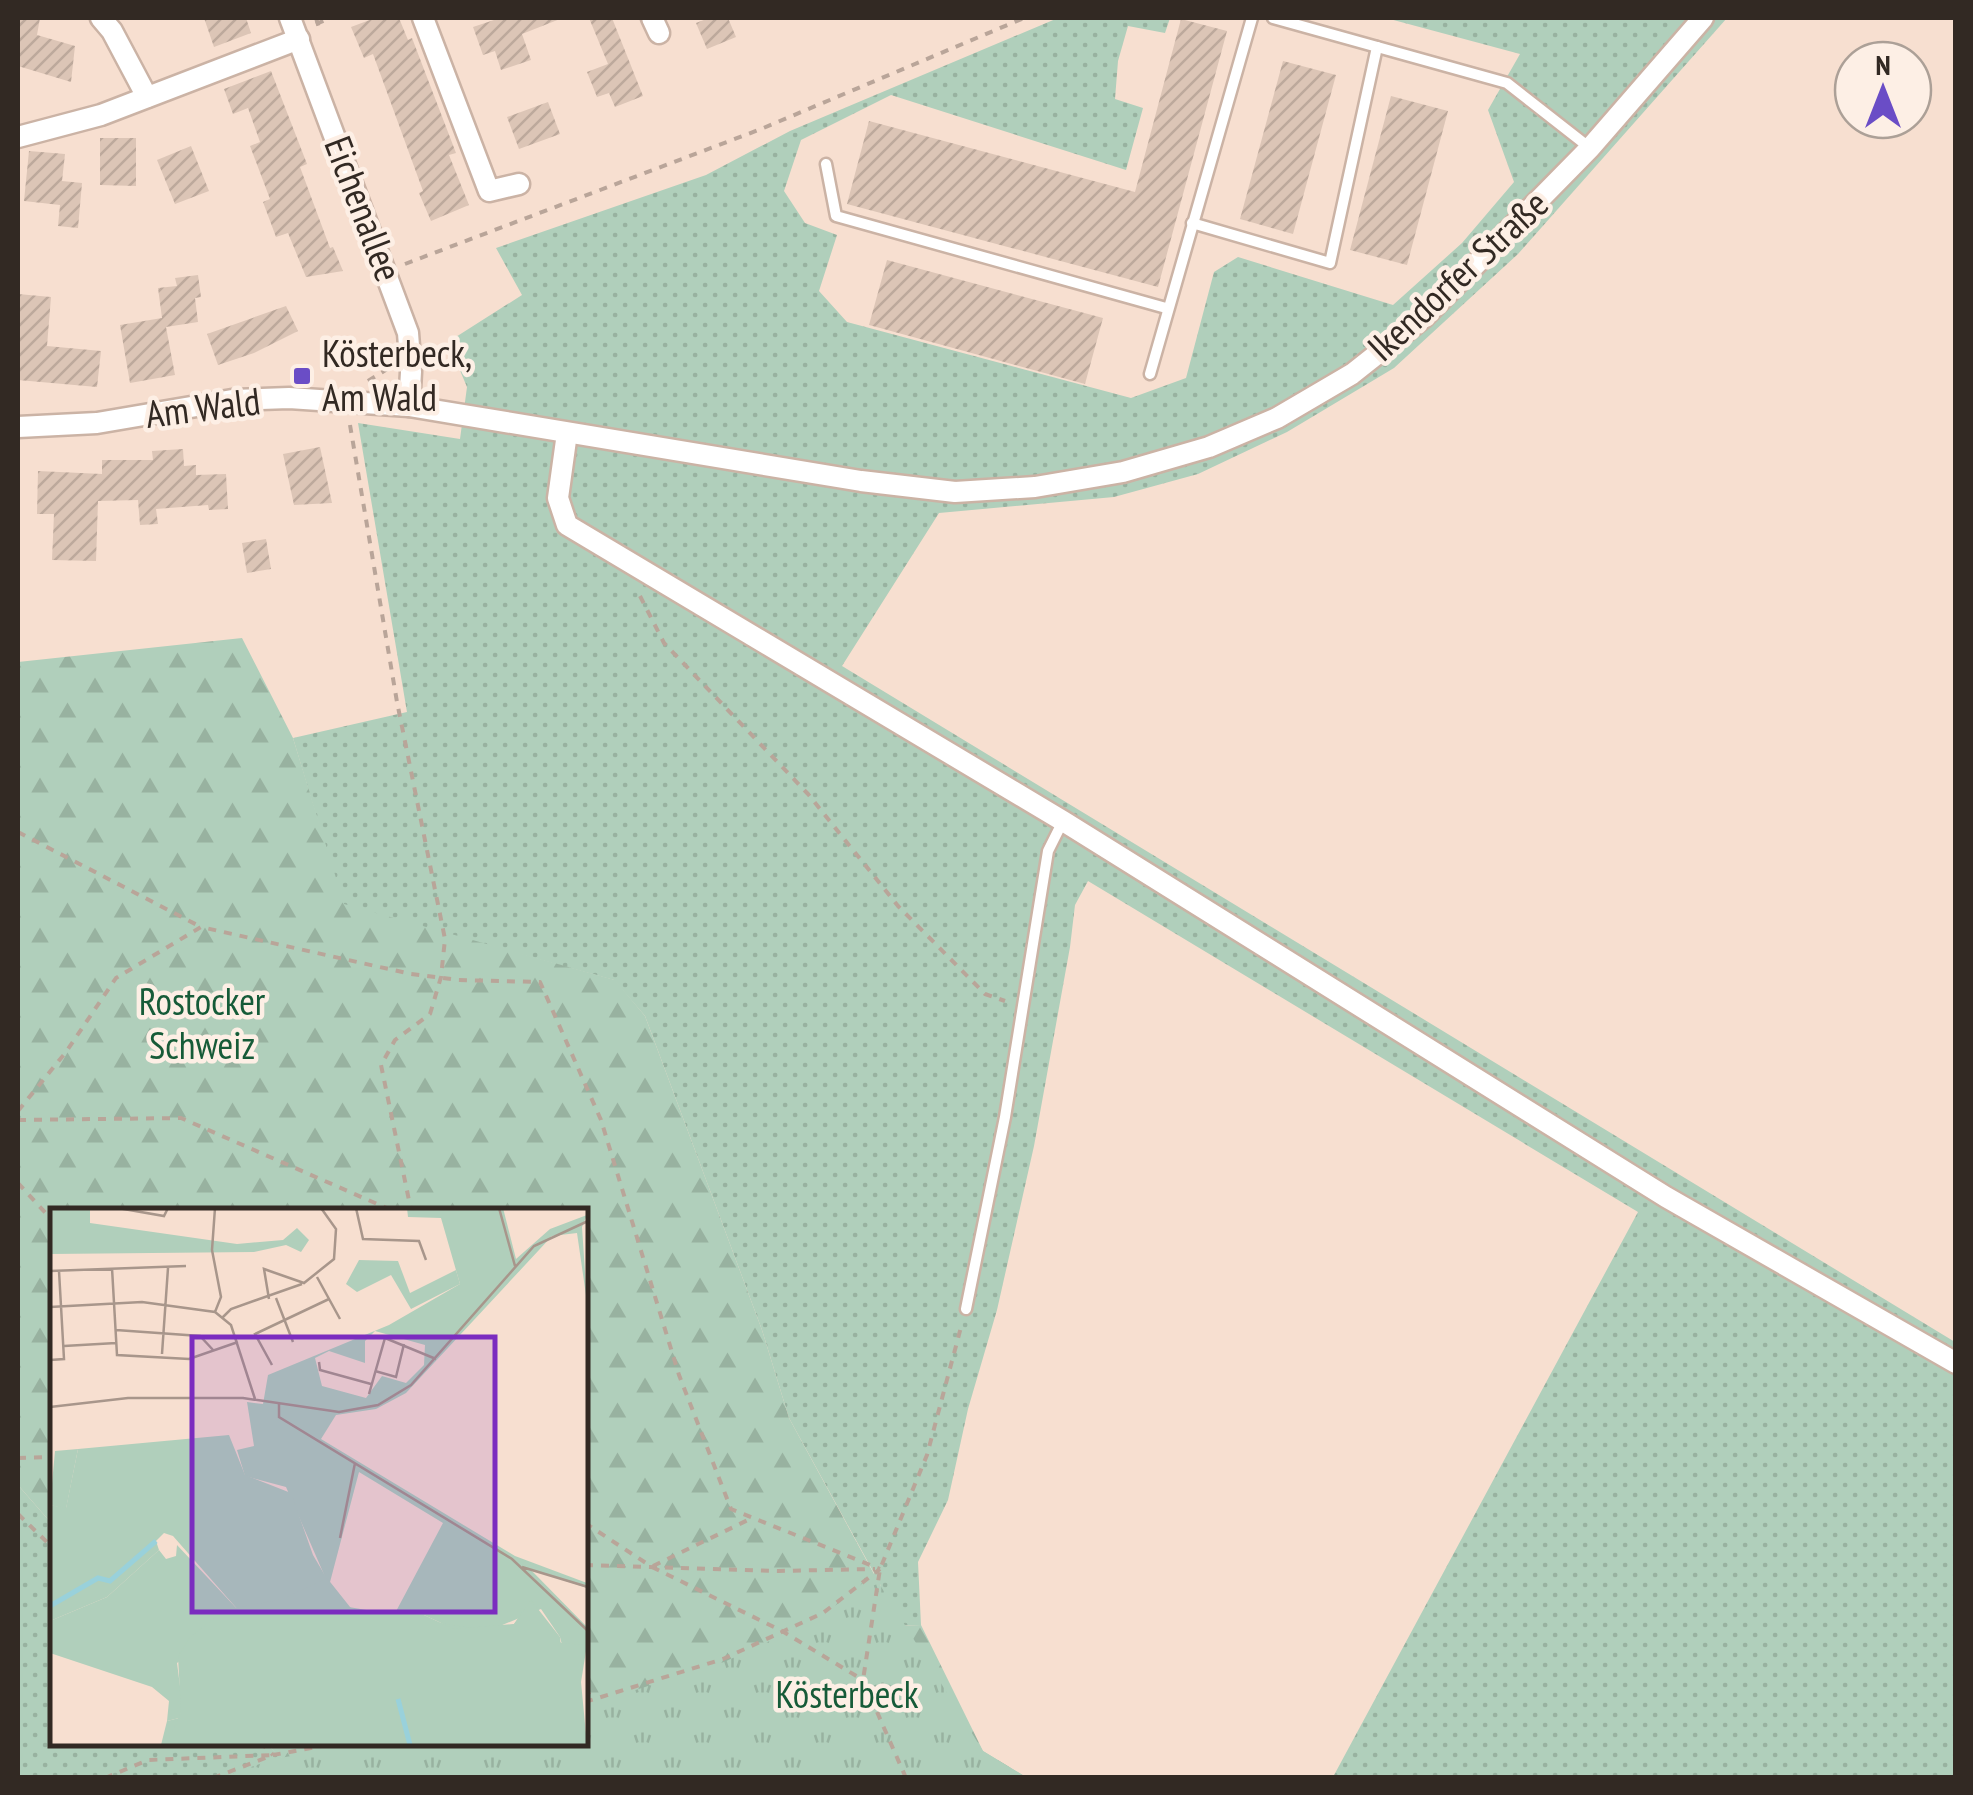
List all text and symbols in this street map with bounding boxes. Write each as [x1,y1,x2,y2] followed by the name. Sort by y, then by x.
[1833,40,1933,140] north arrow
[1875,46,1891,83] text: N
[314,129,414,288] street label: Eichenallee
[1356,179,1557,371] street label: Ikendorfer Straße
[322,328,472,421] place label: Kösterbeck, Am Wald
[291,365,313,387] marker: Kösterbeck, Am Wald
[143,375,263,438] street label: Am Wald
[139,976,266,1069] park label: Rostocker Schweiz
[50,1208,588,1745] inset map
[776,1669,919,1718] park label: Kösterbeck

